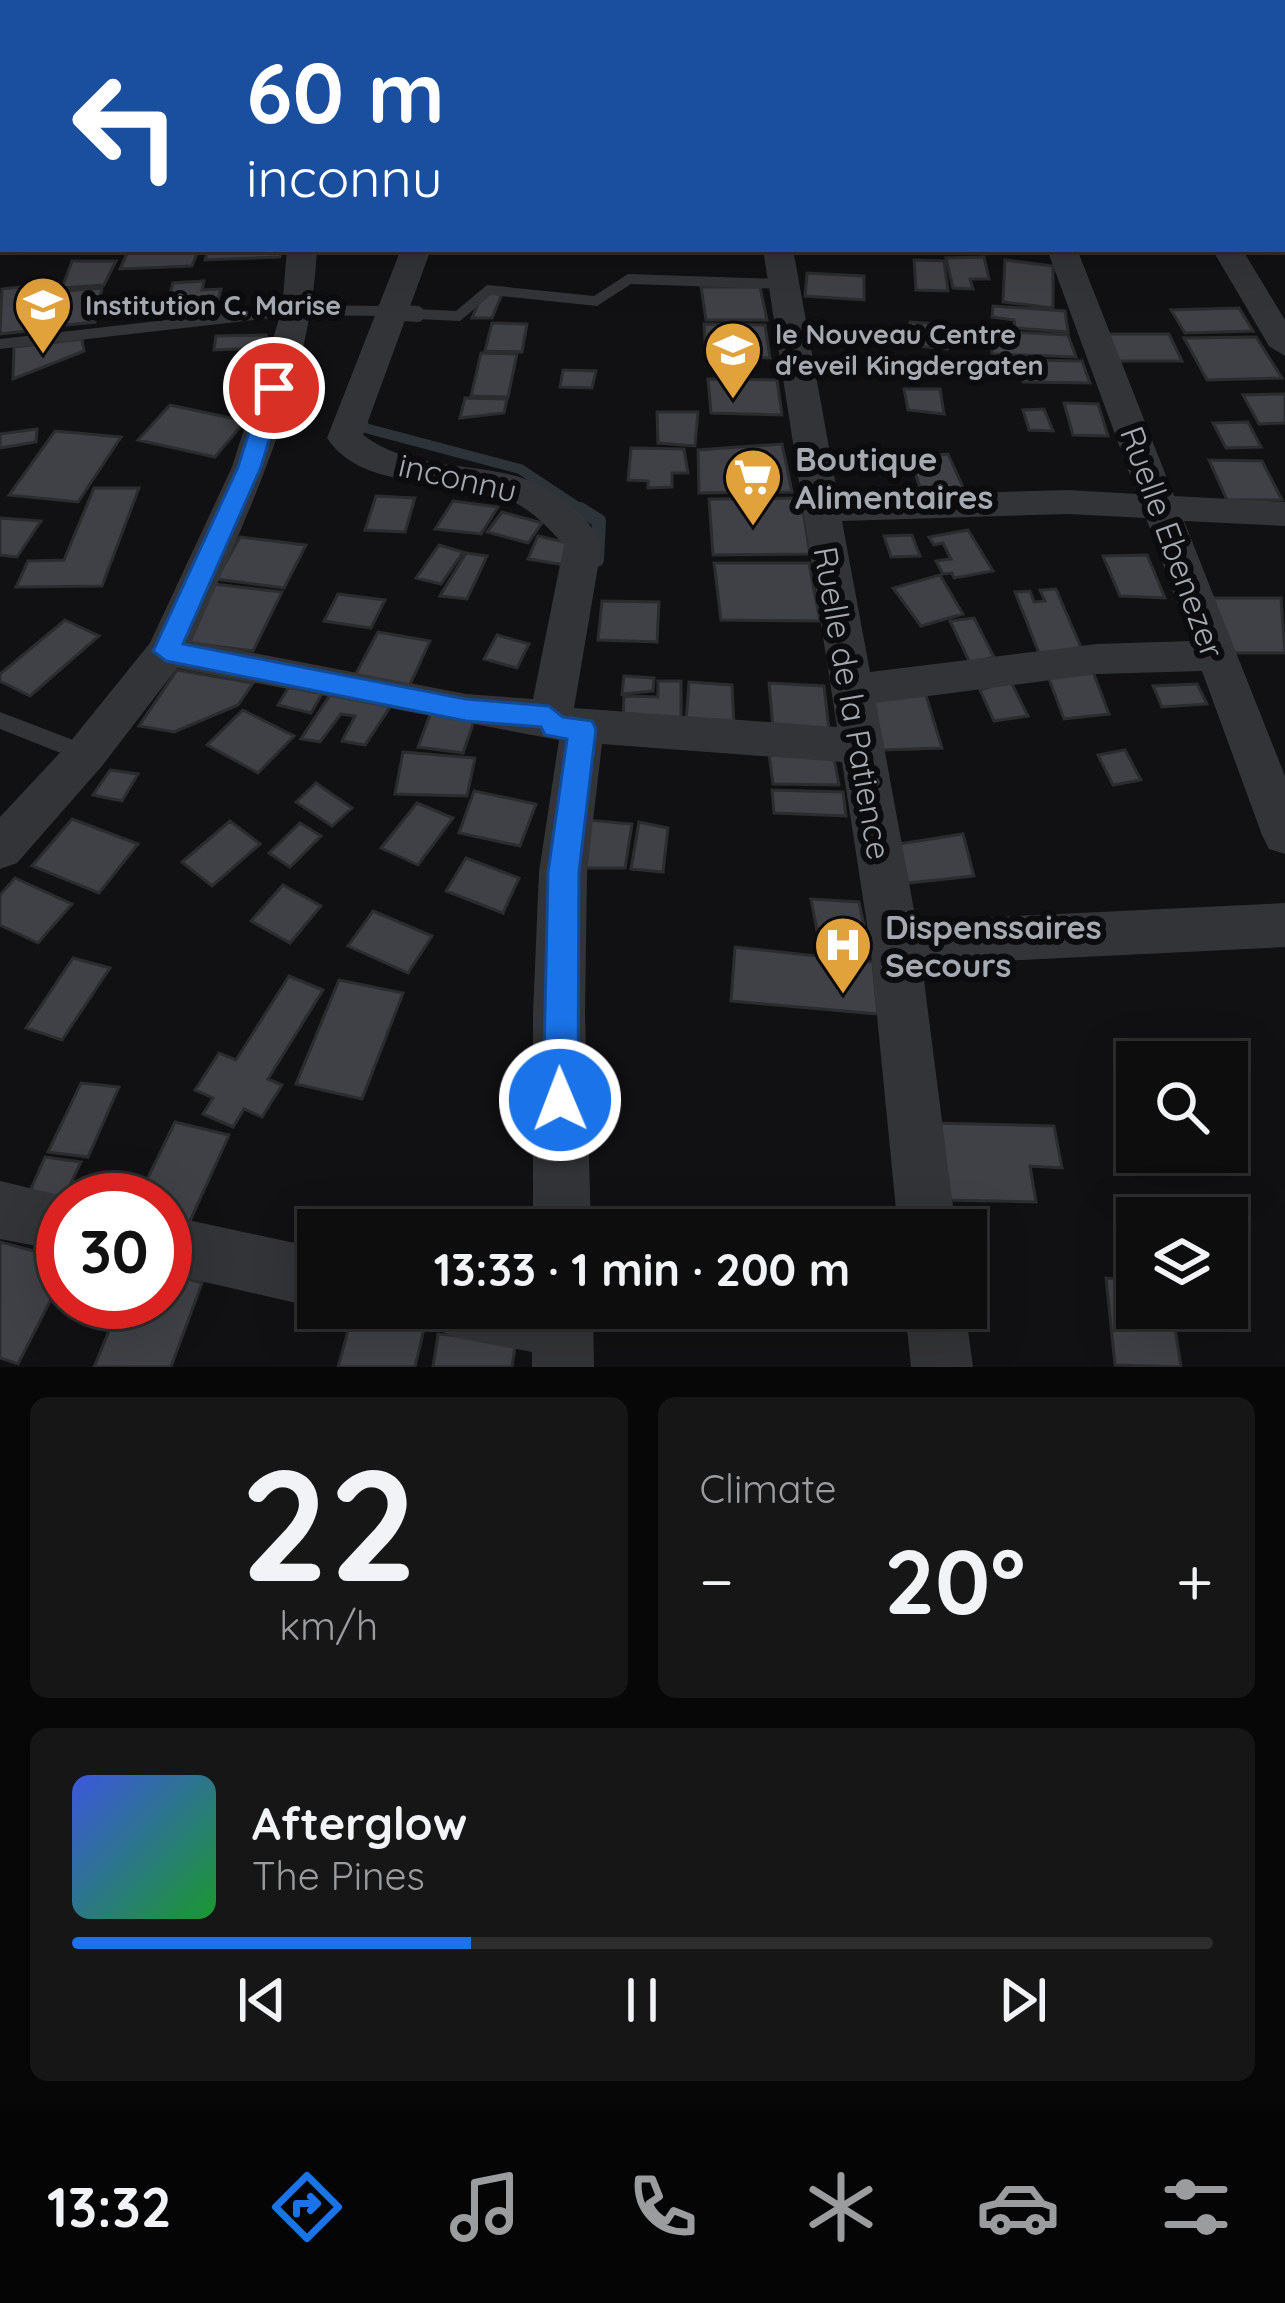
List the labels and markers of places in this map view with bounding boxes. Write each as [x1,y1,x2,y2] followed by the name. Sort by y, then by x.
[12,274,74,356] school or university icon: Institution C. Marise
[85,288,341,322] place label: Institution C. Marise
[775,317,1044,382] place label: le Nouveau Centre d'eveil Kingdergaten
[702,319,764,401] school or university icon: le Nouveau Centre d'eveil Kingdergaten
[223,337,325,439] pin
[795,438,993,517] place label: Boutique Alimentaires
[722,446,784,528] supermarket icon: Boutique Alimentaires
[885,906,1102,985] place label: Dispenssaires Secours
[812,914,874,996] hospital icon: Dispenssaires Secours

